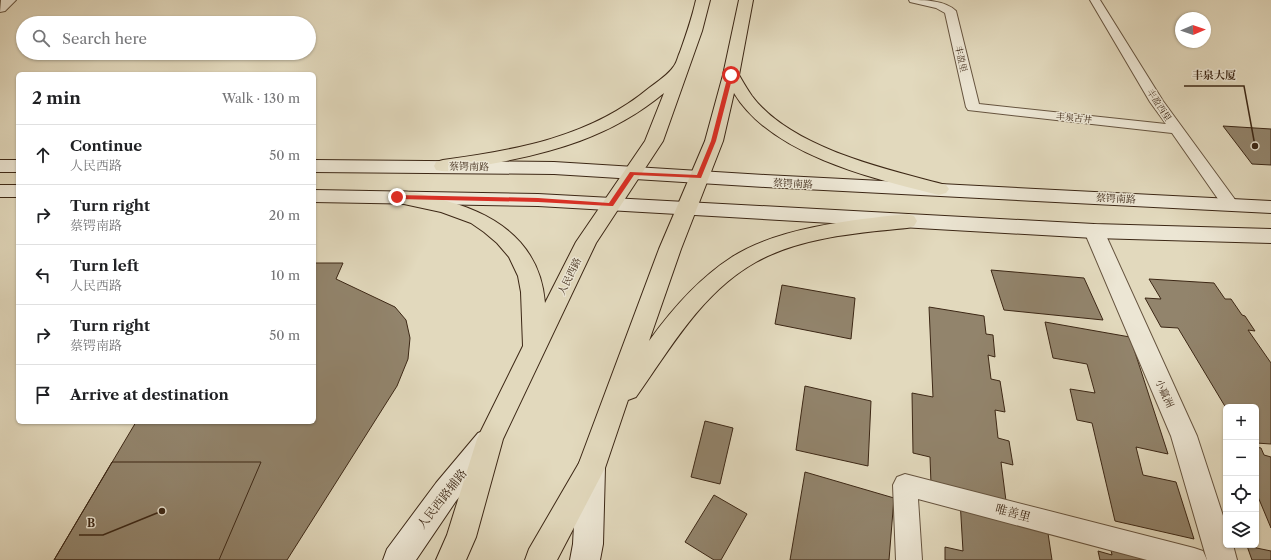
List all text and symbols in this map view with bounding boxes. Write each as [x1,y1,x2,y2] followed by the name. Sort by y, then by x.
[1175,12,1211,48] north arrow
[16,16,316,60] search box
[30,27,52,49] icon: search
[62,29,147,48] text: Search here
[953,44,970,73] street label: 丰盈里
[1184,63,1244,86] callout: 丰泉大厦
[722,66,740,84] route start
[1192,68,1236,82] text: 丰泉大厦
[1145,87,1174,123] street label: 丰盈西里
[32,88,81,108] text: 2 min
[222,90,300,106] text: Walk · 130 m
[1056,110,1094,125] street label: 丰泉古井
[70,136,142,155] text: Continue
[32,144,54,166] icon: ahead
[269,147,300,163] text: 50 m
[70,157,122,173] text: 人民西路
[449,160,489,173] street label: 蔡锷南路
[773,176,813,191] street label: 蔡锷南路
[388,188,406,206] route end
[1096,191,1136,206] street label: 蔡锷南路
[70,196,150,215] text: Turn right
[32,204,54,226] icon: right
[269,207,300,223] text: 20 m
[70,217,122,233] text: 蔡锷南路
[555,255,584,297] street label: 人民西路
[70,256,139,275] text: Turn left
[32,264,54,286] icon: left
[271,267,300,283] text: 10 m
[70,277,122,293] text: 人民西路
[70,316,150,335] text: Turn right
[32,324,54,346] icon: right
[269,327,300,343] text: 50 m
[70,337,122,353] text: 蔡锷南路
[1153,377,1177,410] street label: 小赢洲
[32,384,54,406] icon: arrive
[70,385,229,404] text: Arrive at destination
[1223,404,1259,548] map controls
[1223,404,1259,440] button: +
[1223,440,1259,476] button: −
[414,466,470,532] street label: 人民西路辅路
[1223,476,1259,512] button: locate
[994,501,1032,524] street label: 唯善里
[79,512,103,535] callout: B
[1223,512,1259,548] button: layers
[87,516,95,530] text: B

